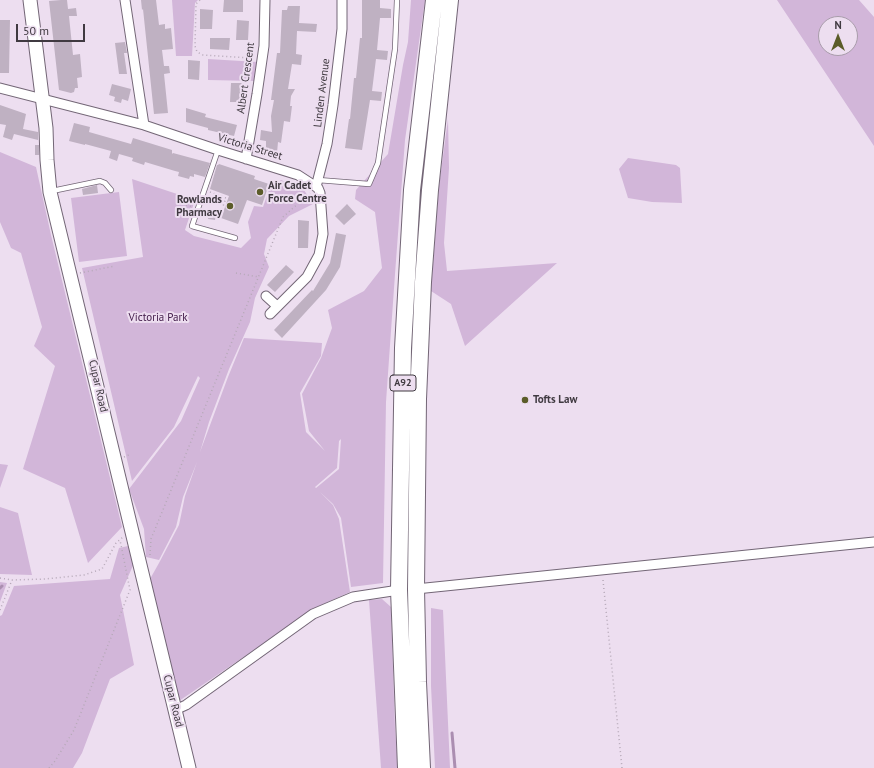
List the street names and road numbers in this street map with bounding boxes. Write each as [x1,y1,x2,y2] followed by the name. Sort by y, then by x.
[234,41,258,115] street label: Albert Crescent
[311,58,333,128] street label: Linden Avenue
[216,131,284,163] street label: Victoria Street
[86,359,110,413] street label: Cupar Road
[390,375,416,391] road number: A92
[160,673,186,729] street label: Cupar Road

